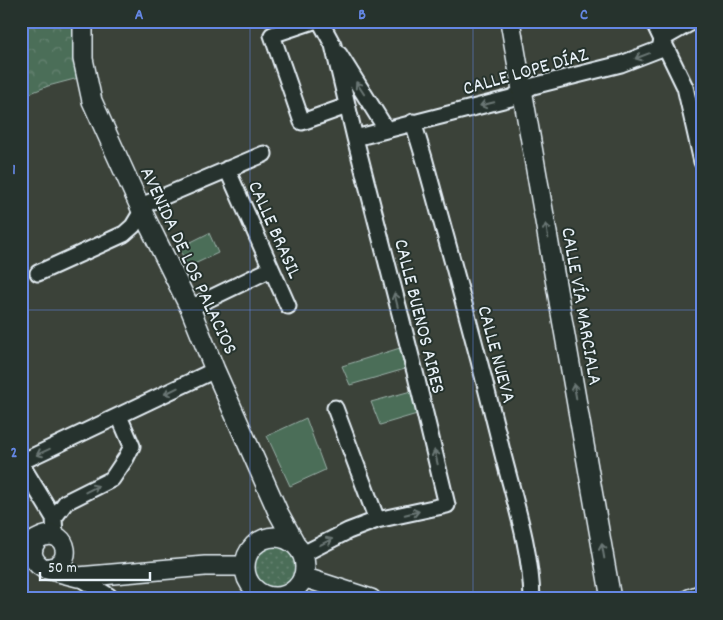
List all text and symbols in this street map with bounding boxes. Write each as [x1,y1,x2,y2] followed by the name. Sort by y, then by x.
[135,4,144,27] text: A
[358,4,366,27] text: B
[580,4,588,27] text: C
[460,42,592,104] street label: CALLE LOPE DÍAZ
[635,52,650,61] one-way arrow
[355,81,365,95] one-way arrow
[480,99,496,109] one-way arrow
[12,159,16,182] text: 1
[131,163,243,360] street label: AVENIDA DE LOS PALACIOS
[239,177,307,283] street label: CALLE BRASIL
[542,223,552,239] one-way arrow
[552,225,608,388] street label: CALLE VÍA MARCIALA
[385,236,451,397] street label: CALLE BUENOS AIRES
[391,292,400,308] one-way arrow
[469,303,522,407] street label: CALLE NUEVA
[569,383,579,399] one-way arrow
[164,387,179,397] one-way arrow
[11,442,18,465] text: 2
[36,448,51,457] one-way arrow
[431,450,440,466] one-way arrow
[84,484,99,493] one-way arrow
[404,507,420,517] one-way arrow
[318,537,333,546] one-way arrow
[597,543,607,559] one-way arrow
[40,550,150,582] scale bar
[48,558,77,580] text: 50 m

